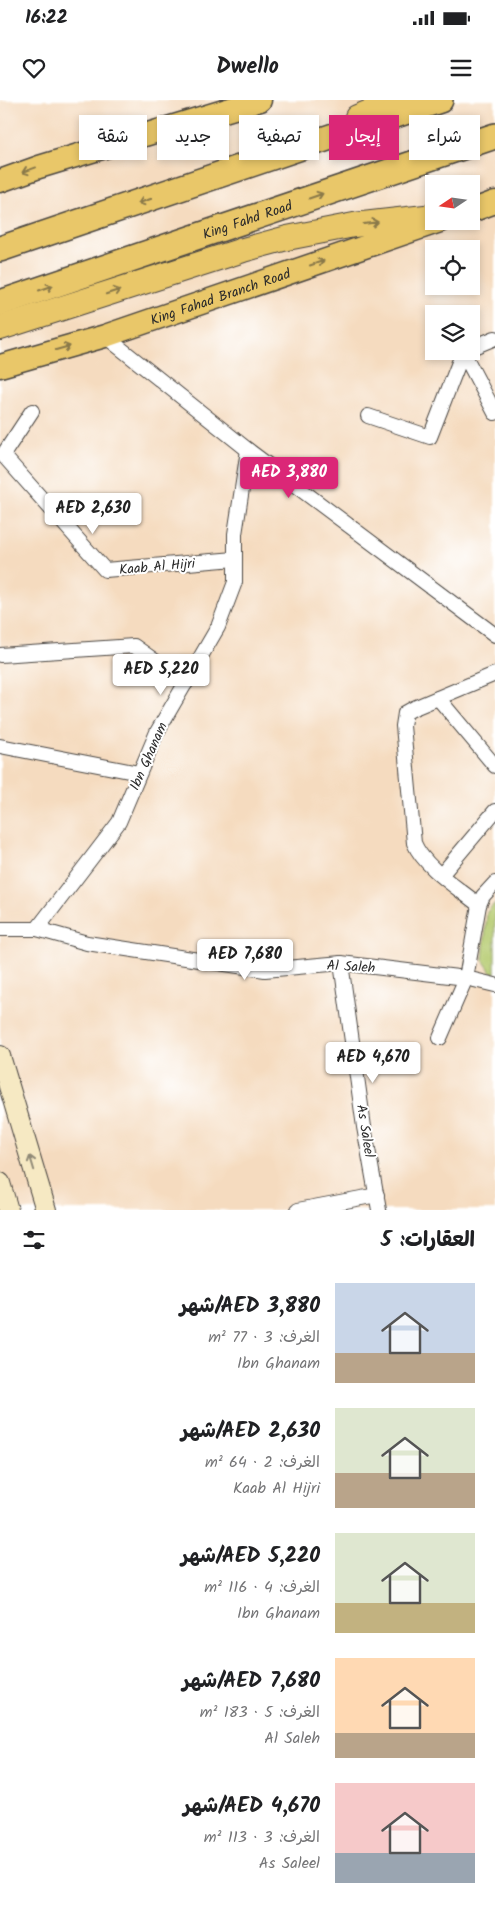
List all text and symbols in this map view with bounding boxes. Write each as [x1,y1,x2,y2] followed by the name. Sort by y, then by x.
[25,3,68,33] text: 16:22
[216,50,279,85] text: Dwello
[20,54,48,82] icon: heart
[447,54,475,82] icon: menu
[79,115,147,160] chip: شقة
[157,115,229,160] chip: جديد
[239,115,319,160] chip: تصفية
[329,115,399,160] chip: إيجار
[409,115,480,160] chip: شراء
[22,166,37,175] one-way arrow
[425,175,480,230] north arrow
[425,175,480,360] map controls
[308,191,324,201] one-way arrow
[200,195,296,246] street label: King Fahd Road
[137,196,153,206] one-way arrow
[363,218,379,228] one-way arrow
[425,240,480,295] button: locate
[309,258,325,267] one-way arrow
[147,263,295,332] street label: King Fahad Branch Road
[38,282,54,292] one-way arrow
[105,287,120,296] one-way arrow
[425,305,480,360] button: layers
[55,342,71,352] one-way arrow
[232,456,346,499] pin: AED 3,880
[251,460,327,485] text: AED 3,880
[36,492,150,535] pin: AED 2,630
[56,496,130,521] text: AED 2,630
[118,553,197,581] street label: Kaab Al Hijri
[104,654,218,696] pin: AED 5,220
[124,657,198,682] text: AED 5,220
[124,719,174,794] street label: Ibn Ghanam
[188,938,302,981] pin: AED 7,680
[208,942,282,967] text: AED 7,680
[326,955,376,979] street label: Al Saleh
[316,1042,430,1084] pin: AED 4,670
[336,1045,410,1070] text: AED 4,670
[350,1103,380,1160] street label: As Saleel
[26,1156,36,1172] one-way arrow
[381,1224,475,1257] text: العقارات: 5
[20,1226,48,1254] icon: filters
[180,1290,320,1323] text: AED 3,880/شهر
[375,1303,435,1363] icon: home
[208,1325,320,1350] text: الغرف: 3 · 77 m²
[237,1351,320,1376] text: Ibn Ghanam
[181,1415,320,1448] text: AED 2,630/شهر
[375,1428,435,1488] icon: home
[205,1450,320,1475] text: الغرف: 2 · 64 m²
[233,1476,320,1501] text: Kaab Al Hijri
[181,1540,320,1573] text: AED 5,220/شهر
[375,1553,435,1613] icon: home
[204,1575,320,1600] text: الغرف: 4 · 116 m²
[237,1601,320,1626] text: Ibn Ghanam
[182,1665,320,1698] text: AED 7,680/شهر
[375,1678,435,1738] icon: home
[200,1700,320,1725] text: الغرف: 5 · 183 m²
[264,1726,320,1751] text: Al Saleh
[183,1790,320,1823] text: AED 4,670/شهر
[375,1803,435,1863] icon: home
[204,1825,320,1850] text: الغرف: 3 · 113 m²
[259,1851,320,1876] text: As Saleel

